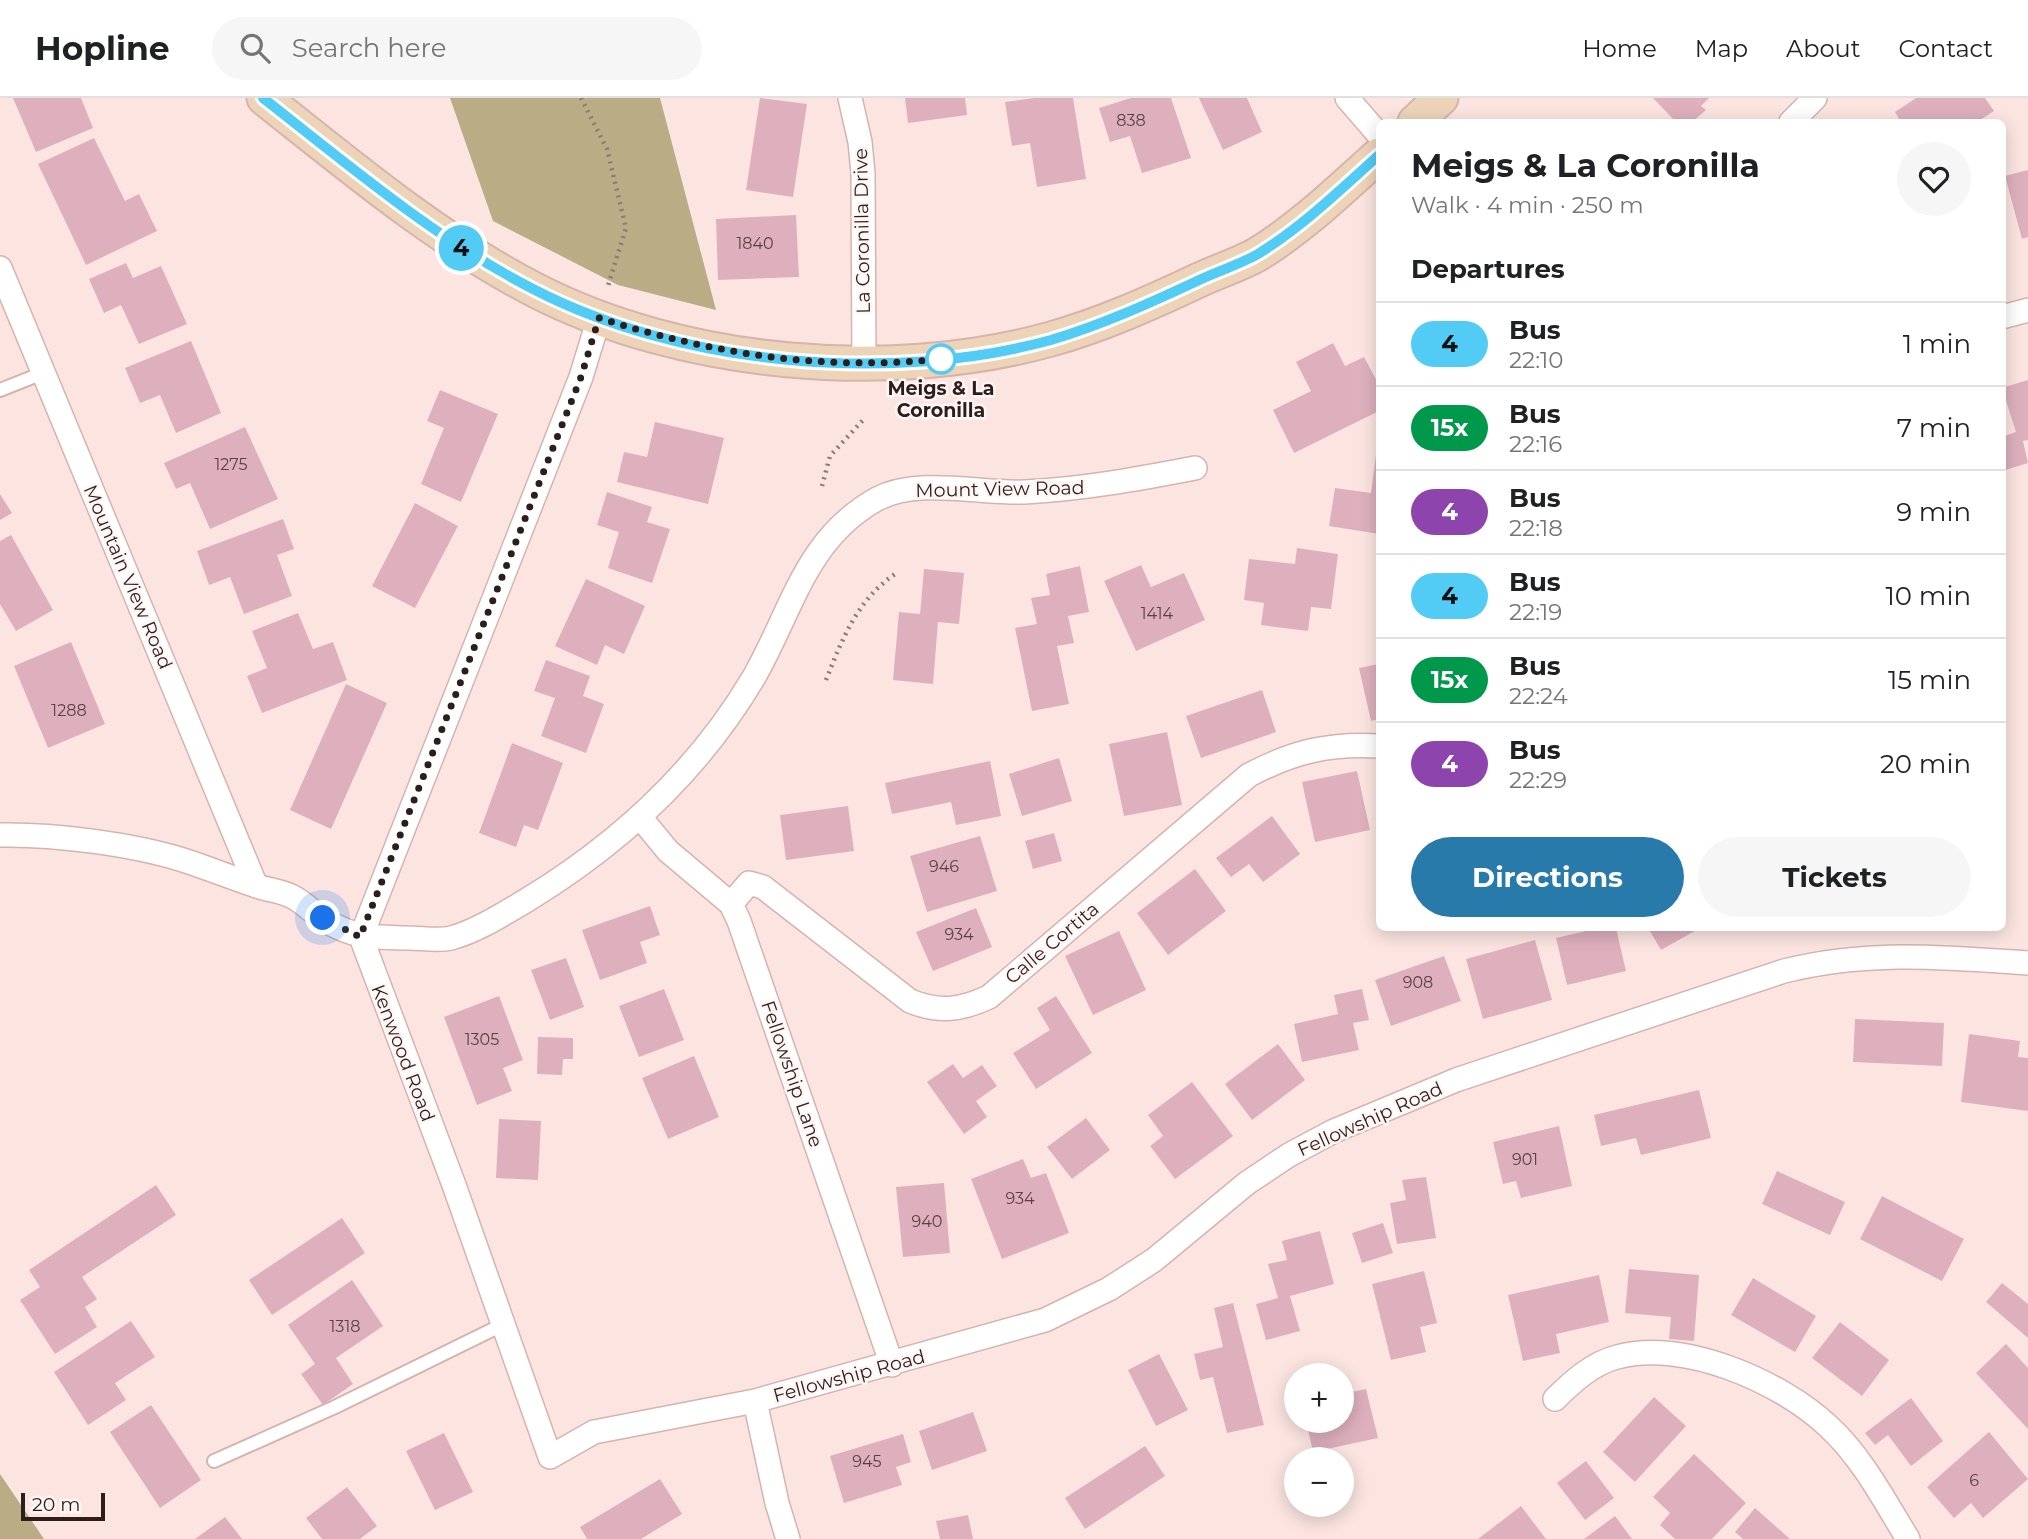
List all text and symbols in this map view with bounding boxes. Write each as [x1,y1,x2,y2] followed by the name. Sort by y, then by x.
[212,17,702,80] search box
[35,28,170,68] text: Hopline
[236,29,274,67] icon: search
[292,32,446,64] text: Search here
[1582,34,1657,63] text: Home
[1695,34,1748,63] text: Map
[1786,34,1860,63] text: About
[1898,34,1993,63] text: Contact
[1116,111,1146,130] house number: 838
[1897,142,1971,216] button: heart
[1411,145,1760,185] text: Meigs & La Coronilla
[849,148,875,314] street label: La Coronilla Drive
[1411,191,1644,219] text: Walk · 4 min · 250 m
[438,225,484,271] line badge: 4
[453,233,469,262] text: 4
[736,234,774,253] house number: 1840
[1411,253,1565,285] text: Departures
[1509,314,1561,346] text: Bus
[1903,328,1971,360] text: 1 min
[1441,329,1458,358] text: 4
[926,344,956,374] marker: Meigs & La Coronilla
[1509,346,1564,374] text: 22:10
[887,377,995,422] place label: Meigs & La Coronilla
[1509,398,1561,430] text: Bus
[1897,412,1971,444] text: 7 min
[1431,413,1468,442] text: 15x
[1509,430,1562,458] text: 22:16
[214,455,248,474] house number: 1275
[915,476,1085,502] street label: Mount View Road
[79,481,177,673] street label: Mountain View Road
[1509,482,1561,514] text: Bus
[1896,496,1971,528] text: 9 min
[1441,497,1458,526] text: 4
[1509,514,1563,542] text: 22:18
[1509,566,1561,598] text: Bus
[1885,580,1971,612] text: 10 min
[1441,581,1458,610] text: 4
[1509,598,1562,626] text: 22:19
[1141,604,1174,623] house number: 1414
[1509,650,1561,682] text: Bus
[1888,664,1971,696] text: 15 min
[1431,665,1468,694] text: 15x
[1509,682,1568,710] text: 22:24
[51,701,87,720] house number: 1288
[1509,734,1561,766] text: Bus
[1880,748,1971,780] text: 20 min
[1441,749,1458,778] text: 4
[1509,766,1567,794] text: 22:29
[1411,837,1684,917] button: Directions
[1698,837,1971,917] button: Tickets
[929,857,959,876] house number: 946
[1000,897,1104,989] street label: Calle Cortita
[305,900,340,935] your location
[944,925,974,944] house number: 934
[1403,973,1433,992] house number: 908
[366,981,440,1125] street label: Kenwood Road
[756,998,828,1150] street label: Fellowship Lane
[465,1030,499,1049] house number: 1305
[1294,1077,1446,1161] street label: Fellowship Road
[1512,1150,1538,1169] house number: 901
[1005,1189,1035,1208] house number: 934
[912,1212,942,1231] house number: 940
[330,1317,360,1336] house number: 1318
[771,1345,927,1407] street label: Fellowship Road
[1284,1363,1354,1517] map controls
[1284,1363,1354,1433] button: +
[1284,1447,1354,1517] button: −
[852,1452,882,1471] house number: 945
[1969,1471,1979,1490] house number: 6
[21,1490,105,1522] scale bar
[32,1493,80,1516] text: 20 m

